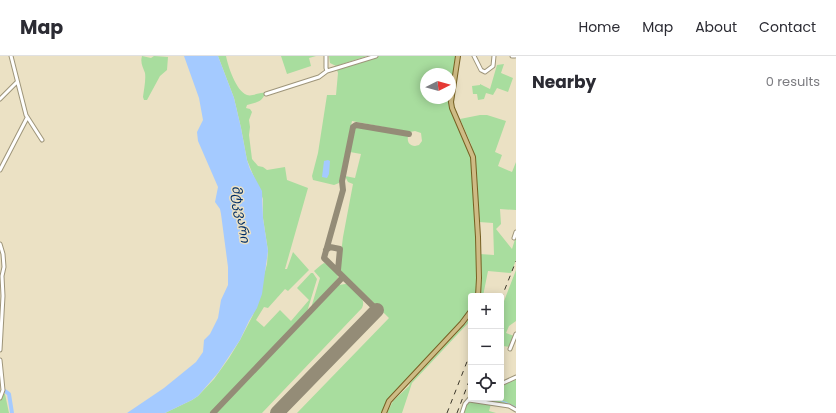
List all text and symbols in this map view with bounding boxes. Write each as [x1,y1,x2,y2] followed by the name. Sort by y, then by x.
[20,14,63,41] text: Map
[578,17,620,37] text: Home
[642,17,673,37] text: Map
[695,17,737,37] text: About
[759,17,816,37] text: Contact
[420,68,456,104] north arrow
[532,70,596,94] text: Nearby
[766,72,820,91] text: 0 results
[227,184,255,244] water label: მტკვარი
[468,293,504,401] map controls
[468,293,504,329] button: +
[468,329,504,365] button: −
[468,365,504,401] button: locate

